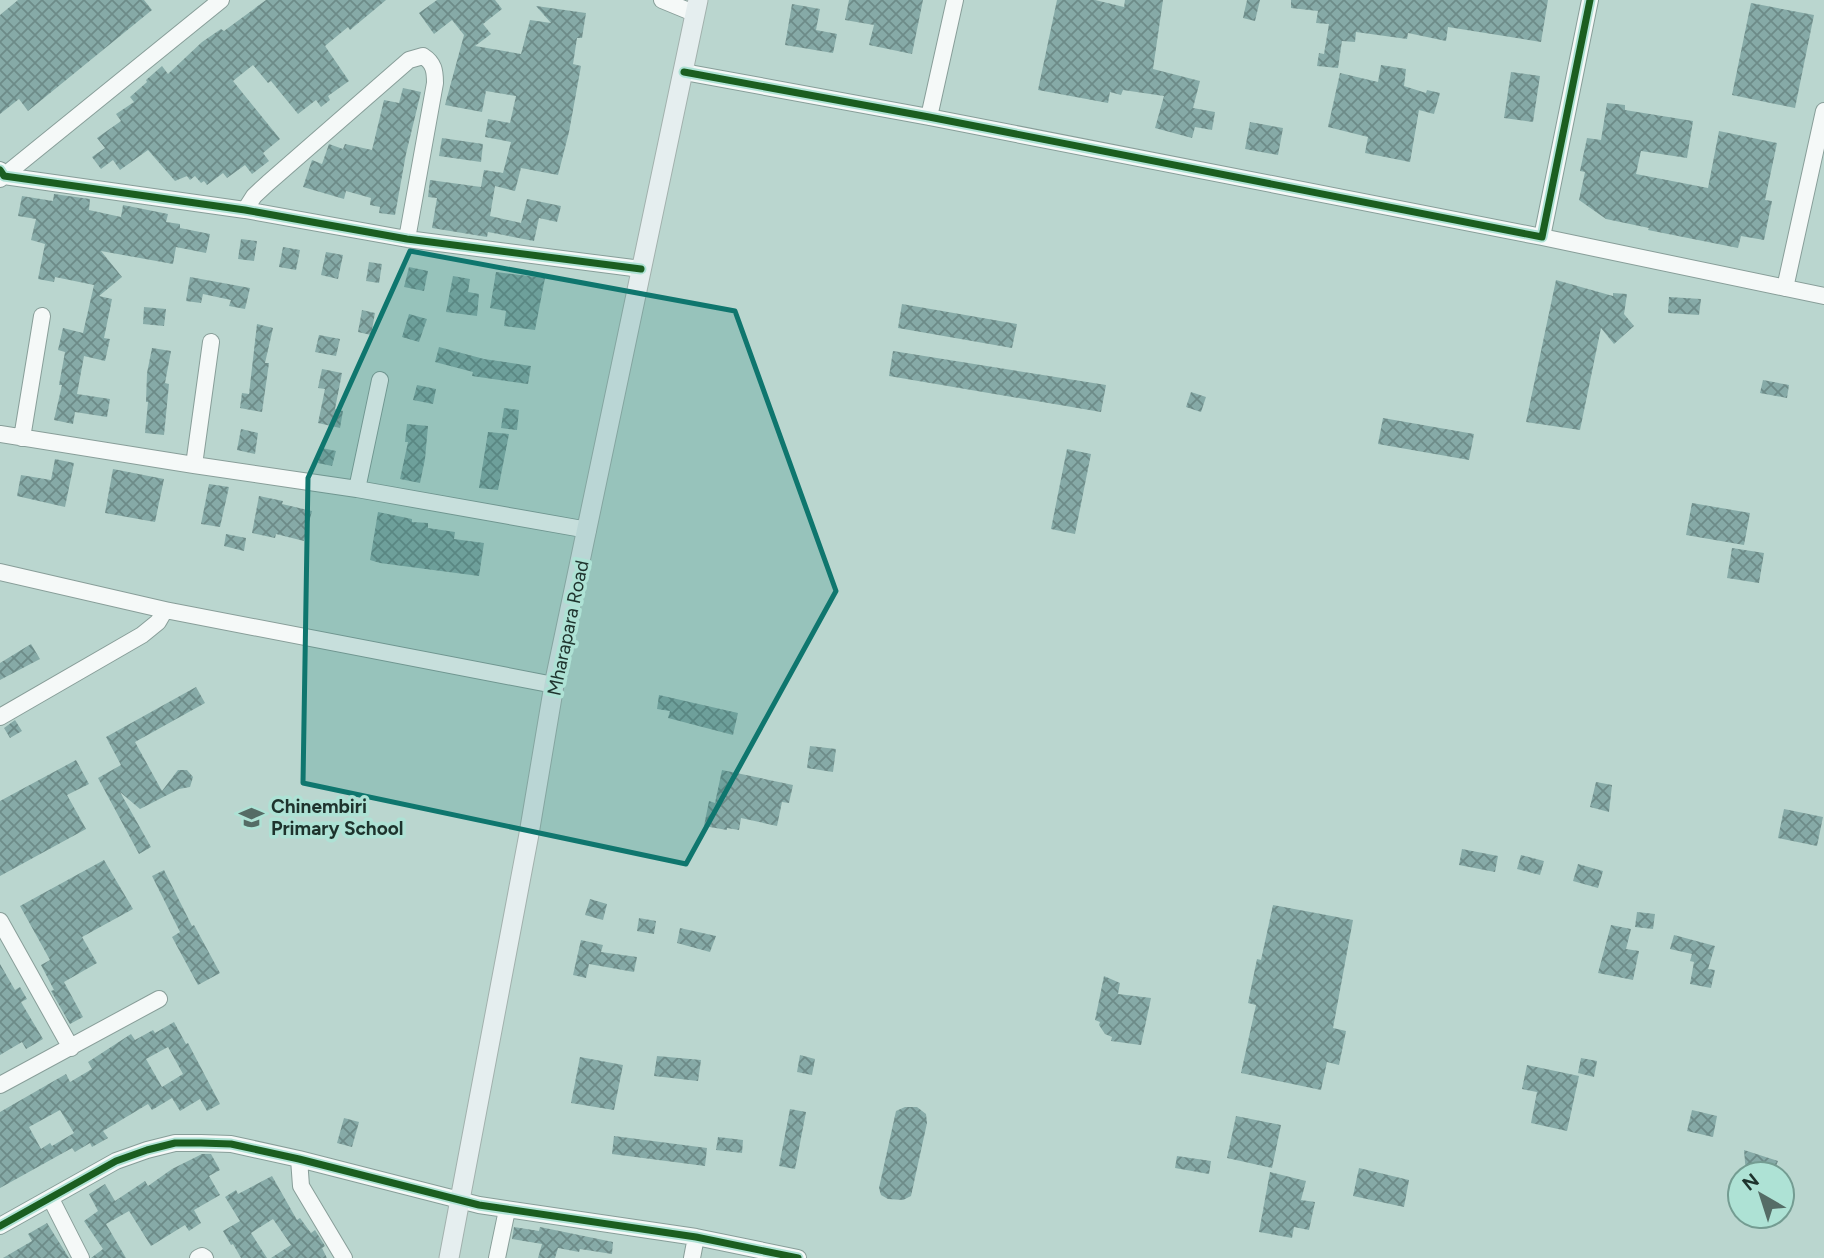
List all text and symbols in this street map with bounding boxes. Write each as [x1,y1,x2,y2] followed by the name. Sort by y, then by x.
[542,558,594,698] street label: Mharapara Road
[271,795,403,840] place label: Chinembiri Primary School
[237,803,265,831] school or university icon: Chinembiri Primary School
[1726,1160,1796,1230] north arrow
[1738,1169,1764,1196] text: N

